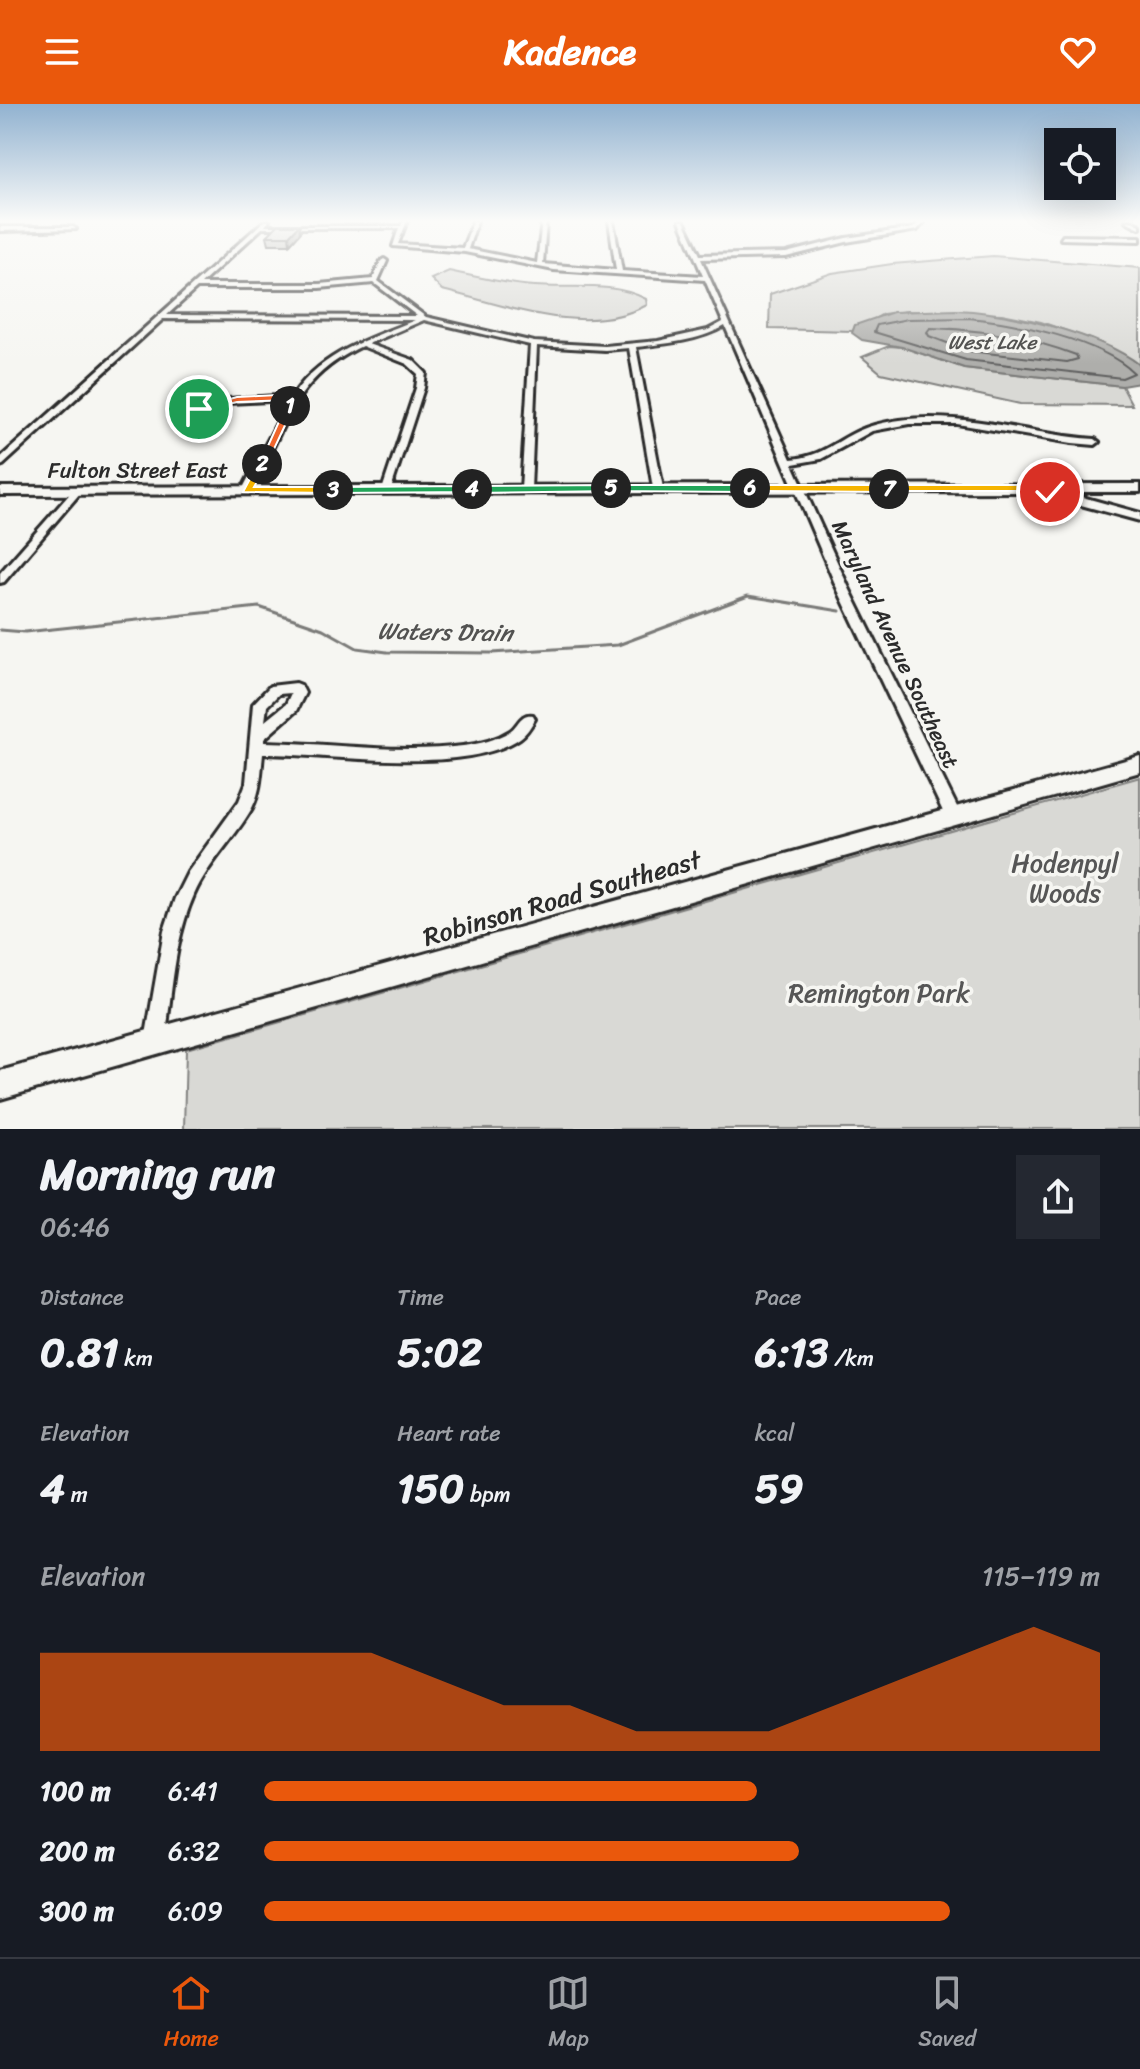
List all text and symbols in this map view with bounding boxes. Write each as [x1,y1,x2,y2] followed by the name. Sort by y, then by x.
[504,20,636,84] text: Kadence
[40,30,84,74] icon: menu
[1056,30,1100,74] icon: heart
[1044,128,1116,200] map controls
[1044,128,1116,200] button: locate
[948,325,1039,360] water label: West Lake
[165,375,233,443] pin
[270,386,310,426] pin: 1
[285,386,295,425] text: 1
[177,387,221,431] icon: arrive
[242,444,282,484] pin: 2
[256,444,268,483] text: 2
[48,451,229,490] street label: Fulton Street East
[1016,458,1084,526] pin
[591,468,631,508] pin: 5
[604,468,618,507] text: 5
[730,468,770,508] pin: 6
[744,468,756,507] text: 6
[452,469,492,509] pin: 4
[465,469,479,508] text: 4
[869,469,909,509] pin: 7
[883,469,895,508] text: 7
[313,470,353,510] pin: 3
[327,470,339,509] text: 3
[1028,470,1072,514] icon: check
[821,513,971,775] street label: Maryland Avenue Southeast
[377,610,516,654] water label: Waters Drain
[418,836,708,960] street label: Robinson Road Southeast
[1011,840,1119,916] park label: Hodenpyl Woods
[788,970,970,1016] park label: Remington Park
[40,1135,275,1213] text: Morning run
[1016,1155,1100,1239] button: share
[40,1204,110,1250] text: 06:46
[40,1278,124,1317] text: Distance
[397,1278,444,1317] text: Time
[755,1278,801,1317] text: Pace
[40,1317,119,1388] text: 0.81
[397,1317,482,1388] text: 5:02
[755,1317,829,1388] text: 6:13
[119,1339,153,1378] text: km
[829,1339,874,1378] text: /km
[40,1414,129,1453] text: Elevation
[397,1414,501,1453] text: Heart rate
[755,1414,795,1453] text: kcal
[40,1453,65,1524] text: 4
[397,1453,464,1524] text: 150
[755,1453,804,1524] text: 59
[65,1475,88,1514] text: m
[464,1475,511,1514] text: bpm
[40,1553,145,1599] text: Elevation
[982,1553,1100,1599] text: 115–119 m
[40,1768,111,1814] text: 100 m
[168,1768,218,1814] text: 6:41
[40,1828,115,1874] text: 200 m
[168,1828,220,1874] text: 6:32
[40,1888,114,1934] text: 300 m
[168,1888,223,1934] text: 6:09
[164,1971,219,2058] tab: Home
[546,1971,590,2058] tab: Map
[918,1971,976,2058] tab: Saved

